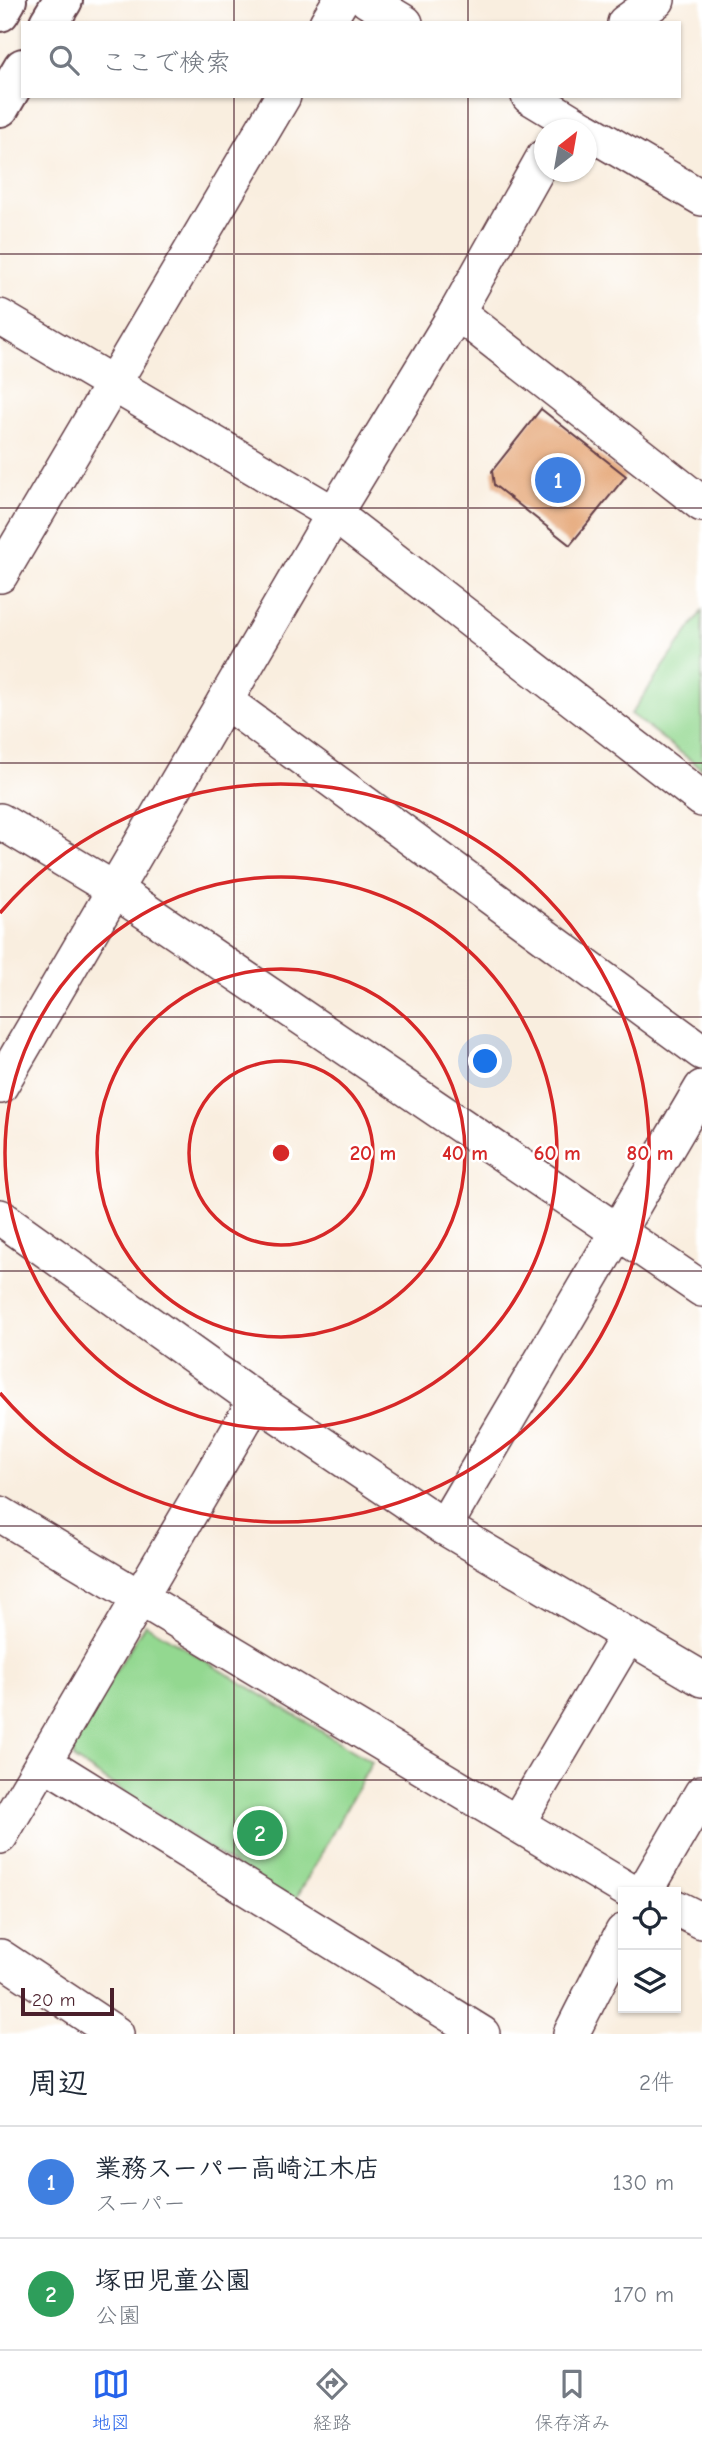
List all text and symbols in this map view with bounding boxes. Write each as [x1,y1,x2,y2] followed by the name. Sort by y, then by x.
[21,21,681,98] search box
[45,41,83,79] icon: search
[101,48,231,78] text: ここで検索
[534,119,597,182] north arrow
[535,454,581,506] pin: 1
[468,1044,502,1078] your location
[269,1141,293,1165] centre of rings
[350,1141,396,1165] text: 20 m
[442,1141,488,1165] text: 40 m
[533,1141,581,1165] text: 60 m
[627,1141,673,1165] text: 80 m
[237,1807,283,1859] pin: 2
[618,1887,681,2013] map controls
[618,1887,681,1950] button: locate
[618,1950,681,2013] button: layers
[21,1985,114,2017] scale bar
[32,1989,76,2011] text: 20 m
[28,2066,88,2101] text: 周辺
[639,2069,674,2096] text: 2件
[95,2154,380,2184] text: 業務スーパー高崎江木店
[46,2169,56,2196] text: 1
[613,2169,674,2196] text: 130 m
[95,2190,186,2217] text: スーパー
[95,2266,251,2296] text: 塚田児童公園
[45,2281,57,2308] text: 2
[613,2281,674,2308] text: 170 m
[95,2302,141,2329] text: 公園
[92,2365,130,2434] tab: 地図
[313,2365,351,2434] tab: 経路
[534,2365,610,2434] tab: 保存済み

